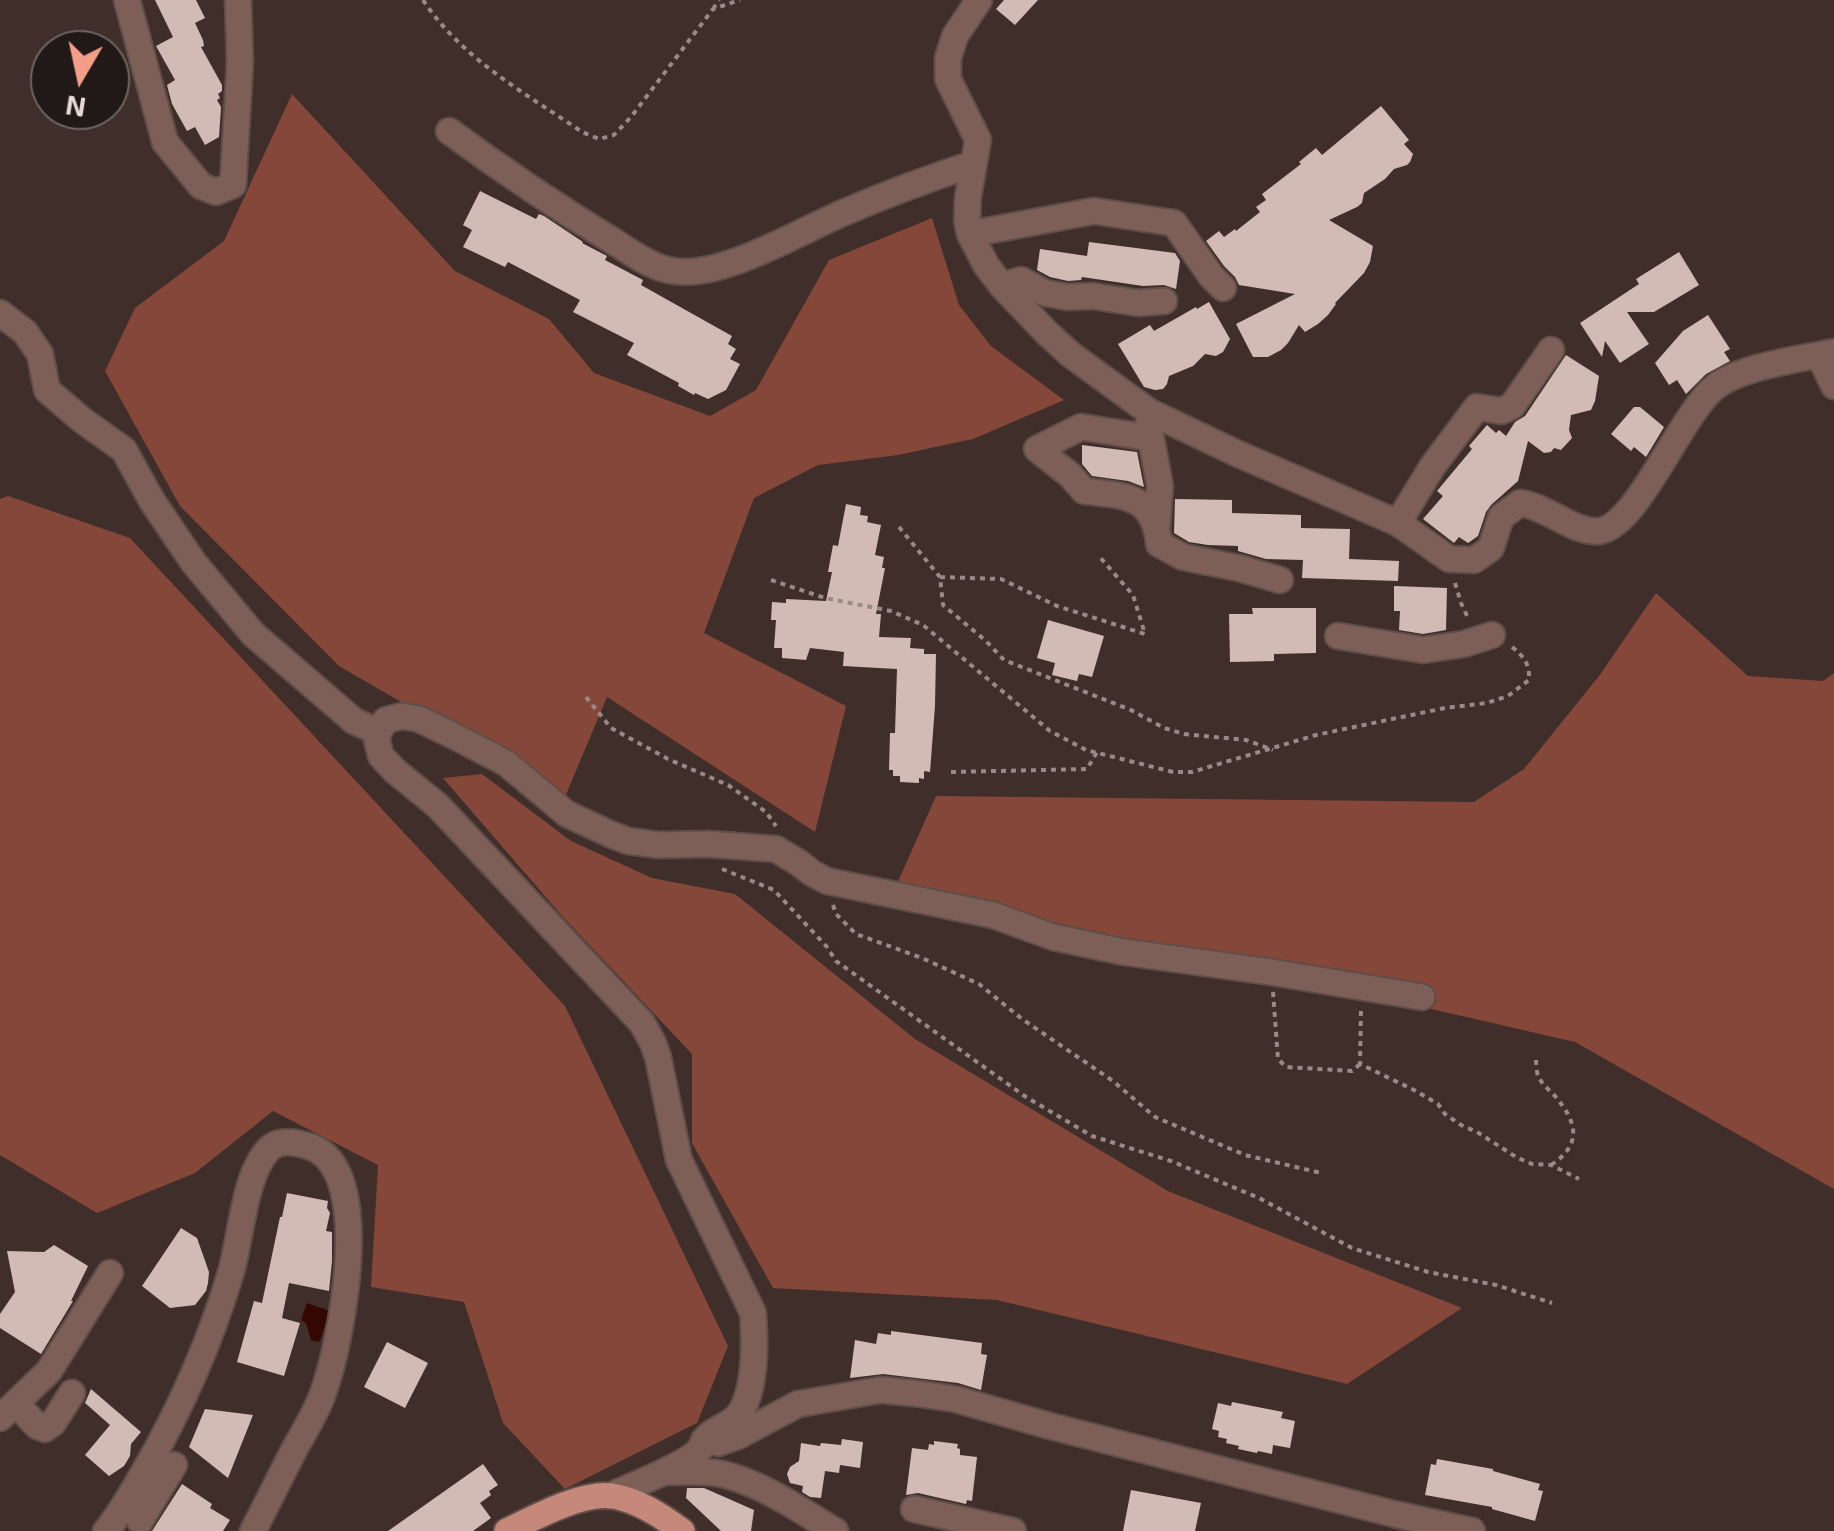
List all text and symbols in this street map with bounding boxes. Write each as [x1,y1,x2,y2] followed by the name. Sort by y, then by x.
[30,30,130,130] north arrow
[63,89,88,126] text: N

